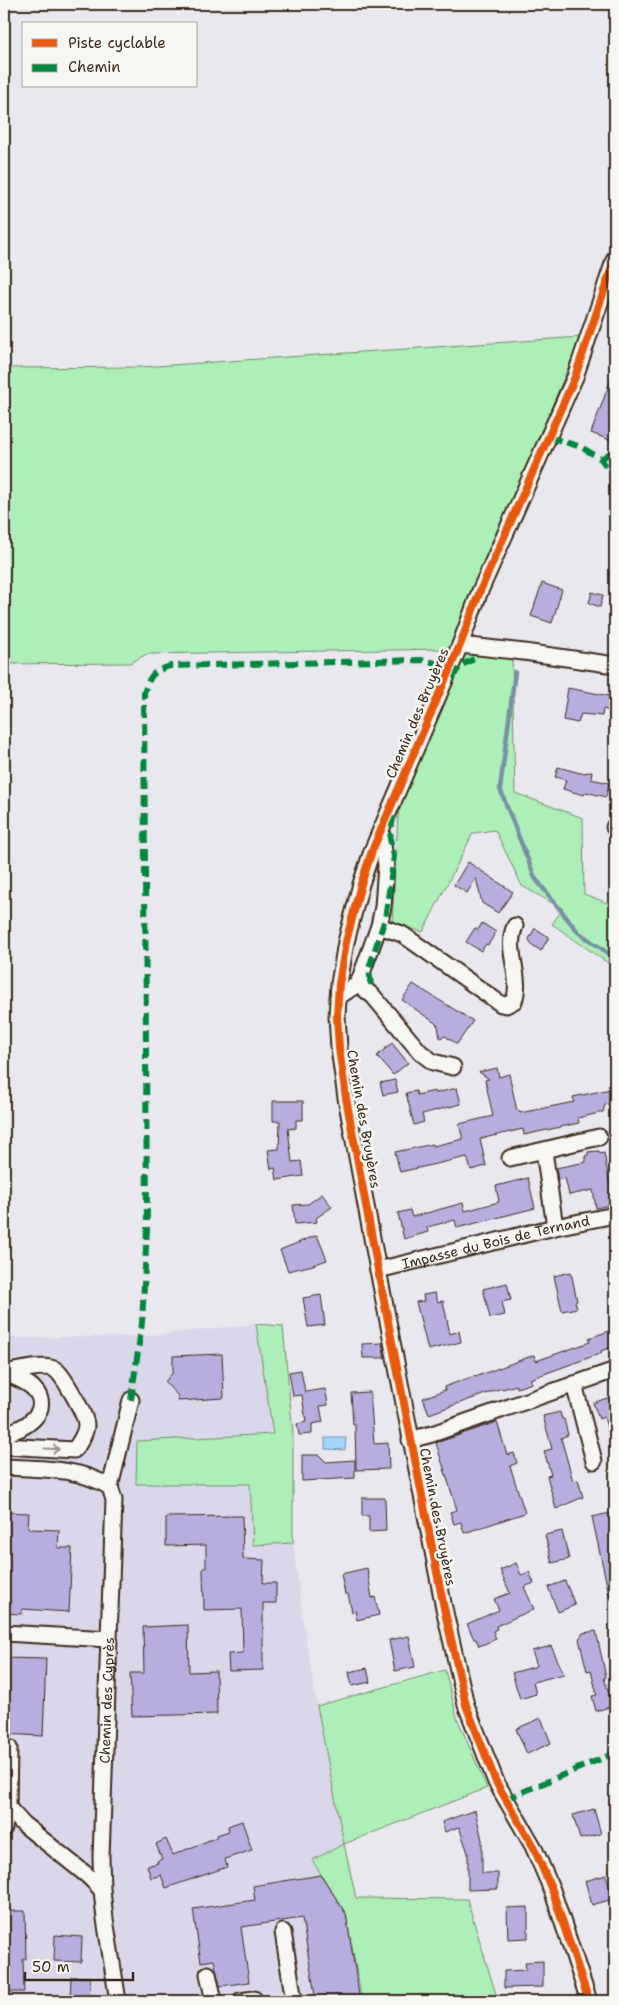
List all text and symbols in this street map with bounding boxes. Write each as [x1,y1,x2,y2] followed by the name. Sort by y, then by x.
[22,22,198,88] legend
[68,33,166,53] text: Piste cyclable
[68,57,121,77] text: Chemin
[381,645,453,781] street label: Chemin des Bruyères
[343,1048,385,1190] street label: Chemin des Bruyères
[400,1211,591,1273] street label: Impasse du Bois de Ternand
[44,1444,60,1453] one-way arrow
[416,1446,460,1588] street label: Chemin des Bruyères
[95,1637,118,1764] street label: Chemin des Cyprès
[25,1950,132,1982] scale bar
[32,1957,70,1977] text: 50 m

